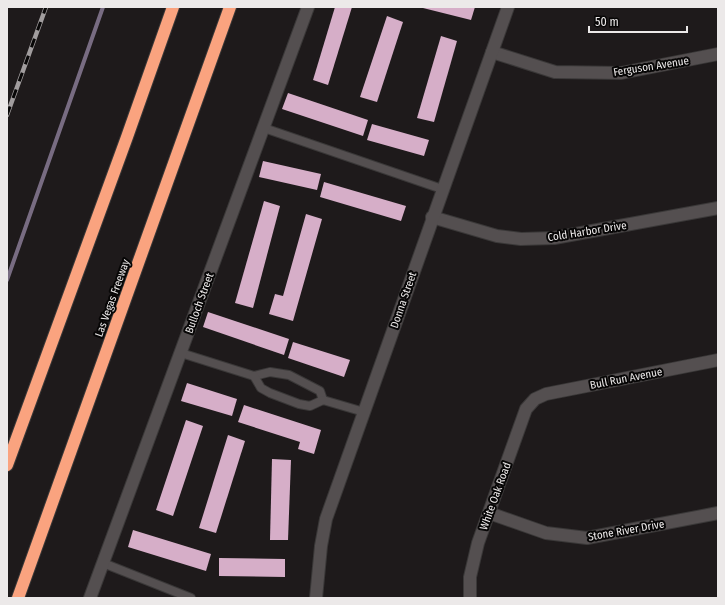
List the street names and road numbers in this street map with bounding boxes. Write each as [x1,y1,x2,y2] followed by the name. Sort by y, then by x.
[612,54,690,79] street label: Ferguson Avenue
[547,219,627,244] street label: Cold Harbor Drive
[92,257,133,339] street label: Las Vegas Freeway
[388,270,419,330] street label: Donna Street
[183,271,217,335] street label: Bulloch Street
[589,365,663,392] street label: Bull Run Avenue
[477,461,514,532] street label: White Oak Road
[587,517,665,544] street label: Stone River Drive

